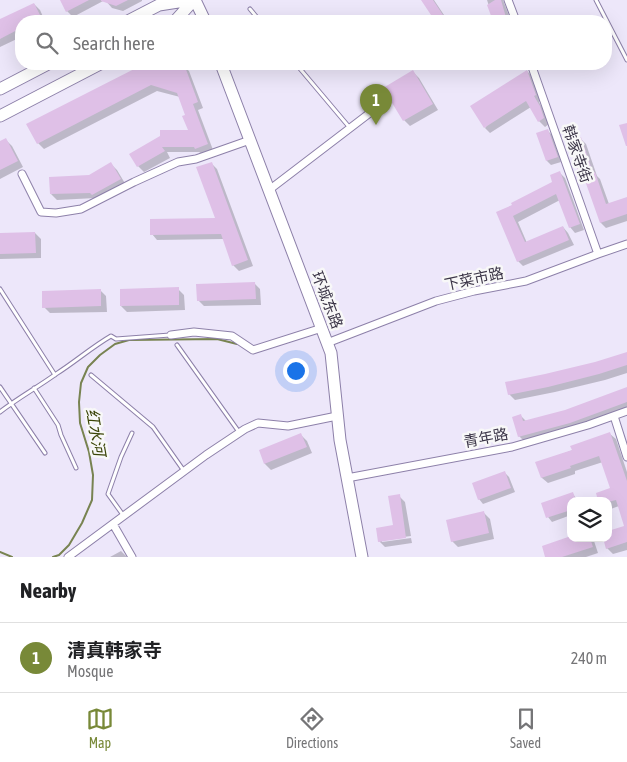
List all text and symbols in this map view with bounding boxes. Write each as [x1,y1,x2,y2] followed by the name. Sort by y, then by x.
[15,15,612,70] search box
[33,29,61,57] icon: search
[73,32,155,54] text: Search here
[360,84,392,125] pin: 1
[560,123,595,185] street label: 韩家寺街
[443,264,505,293] street label: 下菜市路
[309,269,346,331] street label: 环城东路
[283,358,309,384] your location
[83,407,110,460] water label: 红水河
[462,425,510,450] street label: 青年路
[567,497,612,542] map controls
[567,497,612,542] button: layers
[20,578,76,602] text: Nearby
[67,639,162,661] text: 清真韩家寺
[32,649,40,667] text: 1
[571,649,607,667] text: 240 m
[67,662,113,680] text: Mosque
[86,705,114,751] tab: Map
[286,705,338,751] tab: Directions
[510,705,541,751] tab: Saved

